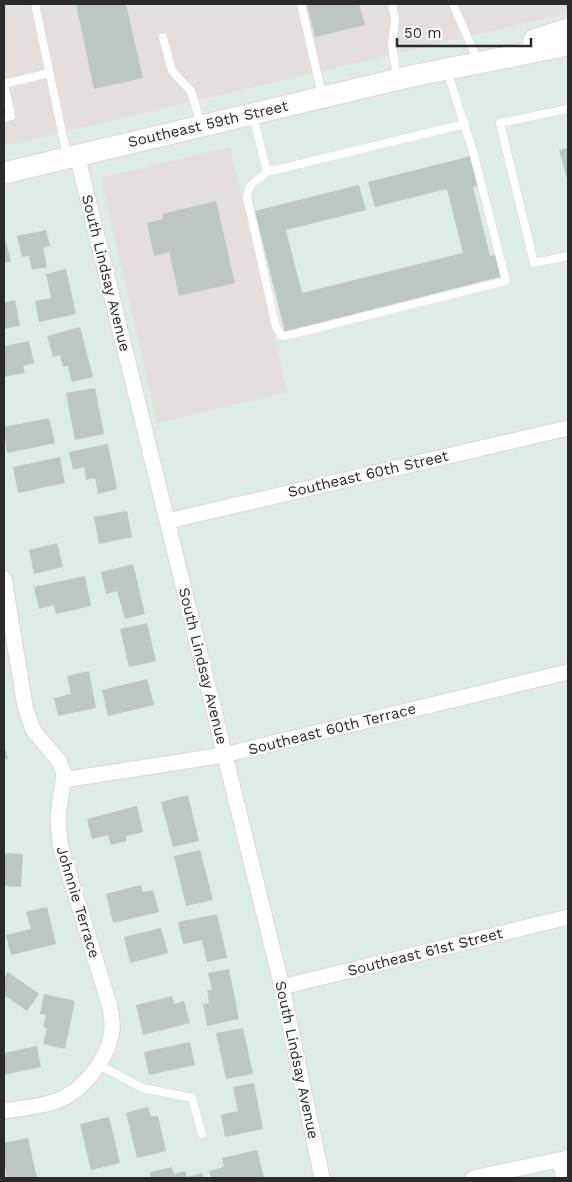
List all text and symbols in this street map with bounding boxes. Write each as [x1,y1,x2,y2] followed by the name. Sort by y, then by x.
[397,15,531,47] scale bar
[404,24,441,42] text: 50 m
[126,97,290,151] street label: Southeast 59th Street
[78,193,134,353] street label: South Lindsay Avenue
[286,447,451,501] street label: Southeast 60th Street
[175,586,231,746] street label: South Lindsay Avenue
[246,699,418,759] street label: Southeast 60th Terrace
[52,844,104,960] street label: Johnnie Terrace
[346,924,505,980] street label: Southeast 61st Street
[271,979,323,1141] street label: South Lindsay Avenue

